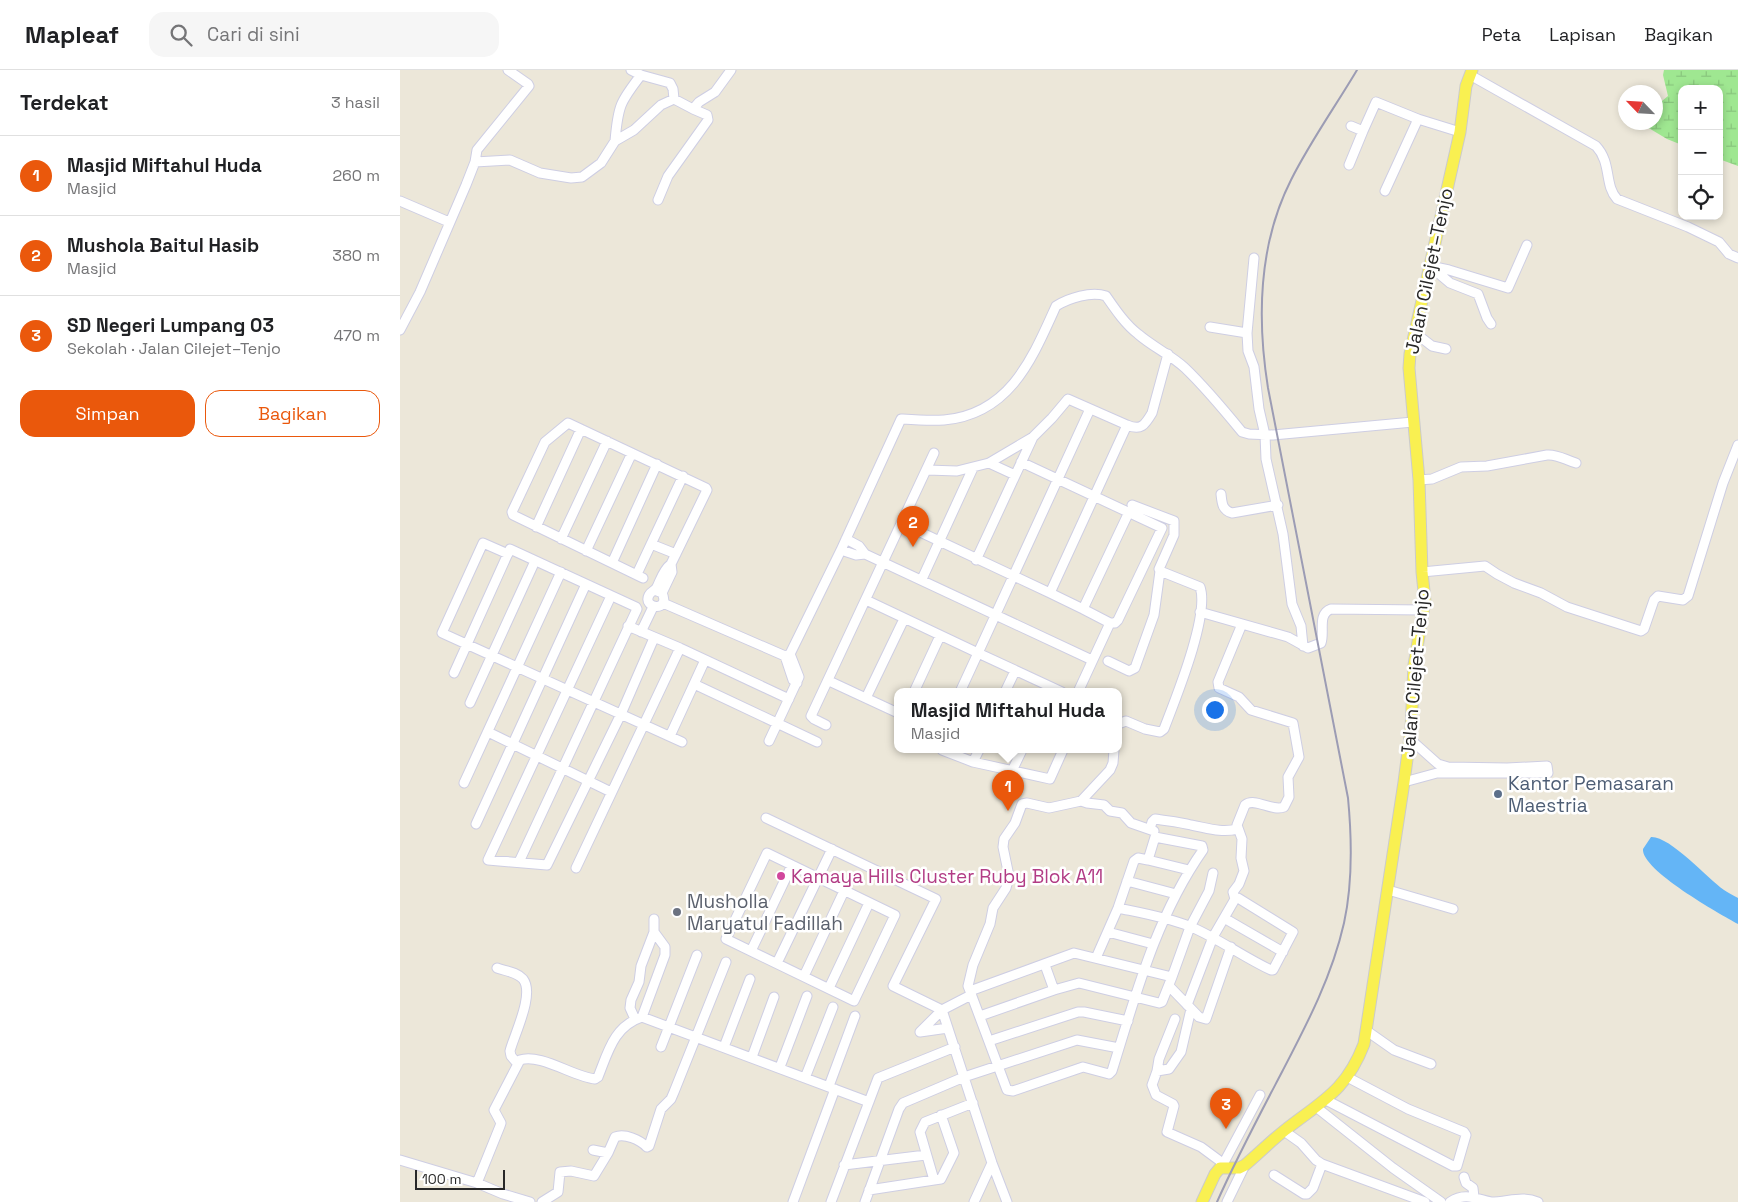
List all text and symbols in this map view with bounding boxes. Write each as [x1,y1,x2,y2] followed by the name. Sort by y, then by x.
[149,12,499,57] search box
[25,19,119,50] text: Mapleaf
[167,21,195,49] icon: search
[207,22,300,47] text: Cari di sini
[1482,23,1521,46] text: Peta
[1549,23,1616,46] text: Lapisan
[1644,23,1713,46] text: Bagikan
[1618,85,1663,130] north arrow
[1678,85,1723,220] map controls
[1678,85,1723,130] button: +
[20,89,109,116] text: Terdekat
[331,92,380,113] text: 3 hasil
[1678,130,1723,175] button: −
[67,153,262,178] text: Masjid Miftahul Huda
[32,165,40,186] text: 1
[332,165,380,186] text: 260 m
[1678,175,1723,220] button: locate
[67,178,117,199] text: Masjid
[1399,186,1459,356] street label: Jalan Cilejet–Tenjo
[67,233,259,258] text: Mushola Baitul Hasib
[31,245,41,266] text: 2
[332,245,380,266] text: 380 m
[67,258,117,279] text: Masjid
[67,313,274,338] text: SD Negeri Lumpang 03
[31,325,41,346] text: 3
[333,325,380,346] text: 470 m
[67,338,281,359] text: Sekolah · Jalan Cilejet–Tenjo
[20,390,195,437] button: Simpan
[205,390,380,437] button: Bagikan
[897,506,929,547] pin: 2
[1395,588,1435,758] street label: Jalan Cilejet–Tenjo
[894,688,1122,753] popup
[1202,697,1228,723] your location
[911,698,1105,723] text: Masjid Miftahul Huda
[911,723,960,744] text: Masjid
[992,770,1024,811] pin: 1
[1508,771,1674,818] place label: Kantor Pemasaran Maestria
[1492,788,1504,800] marker: Kantor Pemasaran Maestria
[791,864,1103,889] place label: Kamaya Hills Cluster Ruby Blok A11
[775,870,787,882] marker: Kamaya Hills Cluster Ruby Blok A11
[687,889,843,936] place label: Musholla Maryatul Fadillah
[671,906,683,918] marker: Musholla Maryatul Fadillah
[1210,1088,1242,1129] pin: 3
[415,1167,505,1190] scale bar
[422,1170,461,1188] text: 100 m

